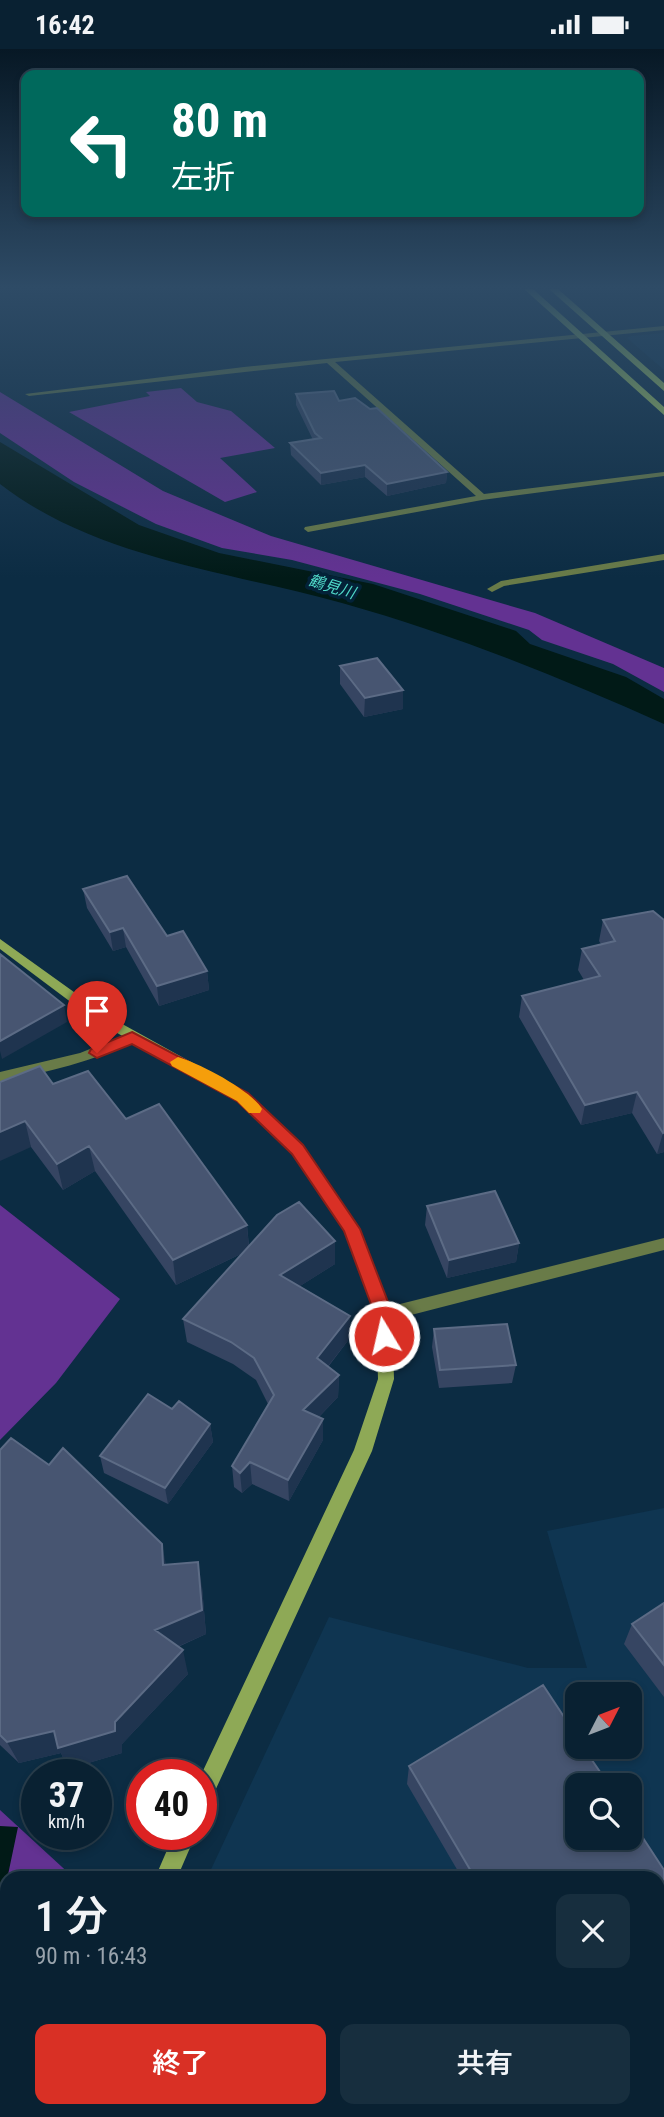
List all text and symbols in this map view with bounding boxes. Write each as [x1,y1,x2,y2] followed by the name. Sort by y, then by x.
[35,10,95,40] text: 16:42
[171,92,268,149] text: 80 m
[56,98,147,189] icon: left
[171,158,235,196] text: 左折
[306,570,359,603] water label: 鶴見川
[67,981,127,1053] pin
[78,992,116,1030] icon: arrive
[347,1299,421,1373] position arrow
[565,1682,642,1759] north arrow
[565,1682,642,1850] map controls
[126,1759,217,1850] speed limit sign: 40
[565,1773,642,1850] button: search
[49,1775,84,1816] text: 37
[48,1811,85,1832] text: km/h
[35,1892,108,1941] text: 1 分
[556,1894,630,1968] button: close
[35,1943,147,1970] text: 90 m · 16:43
[35,2024,326,2104] button: 終了
[340,2024,630,2104] button: 共有

